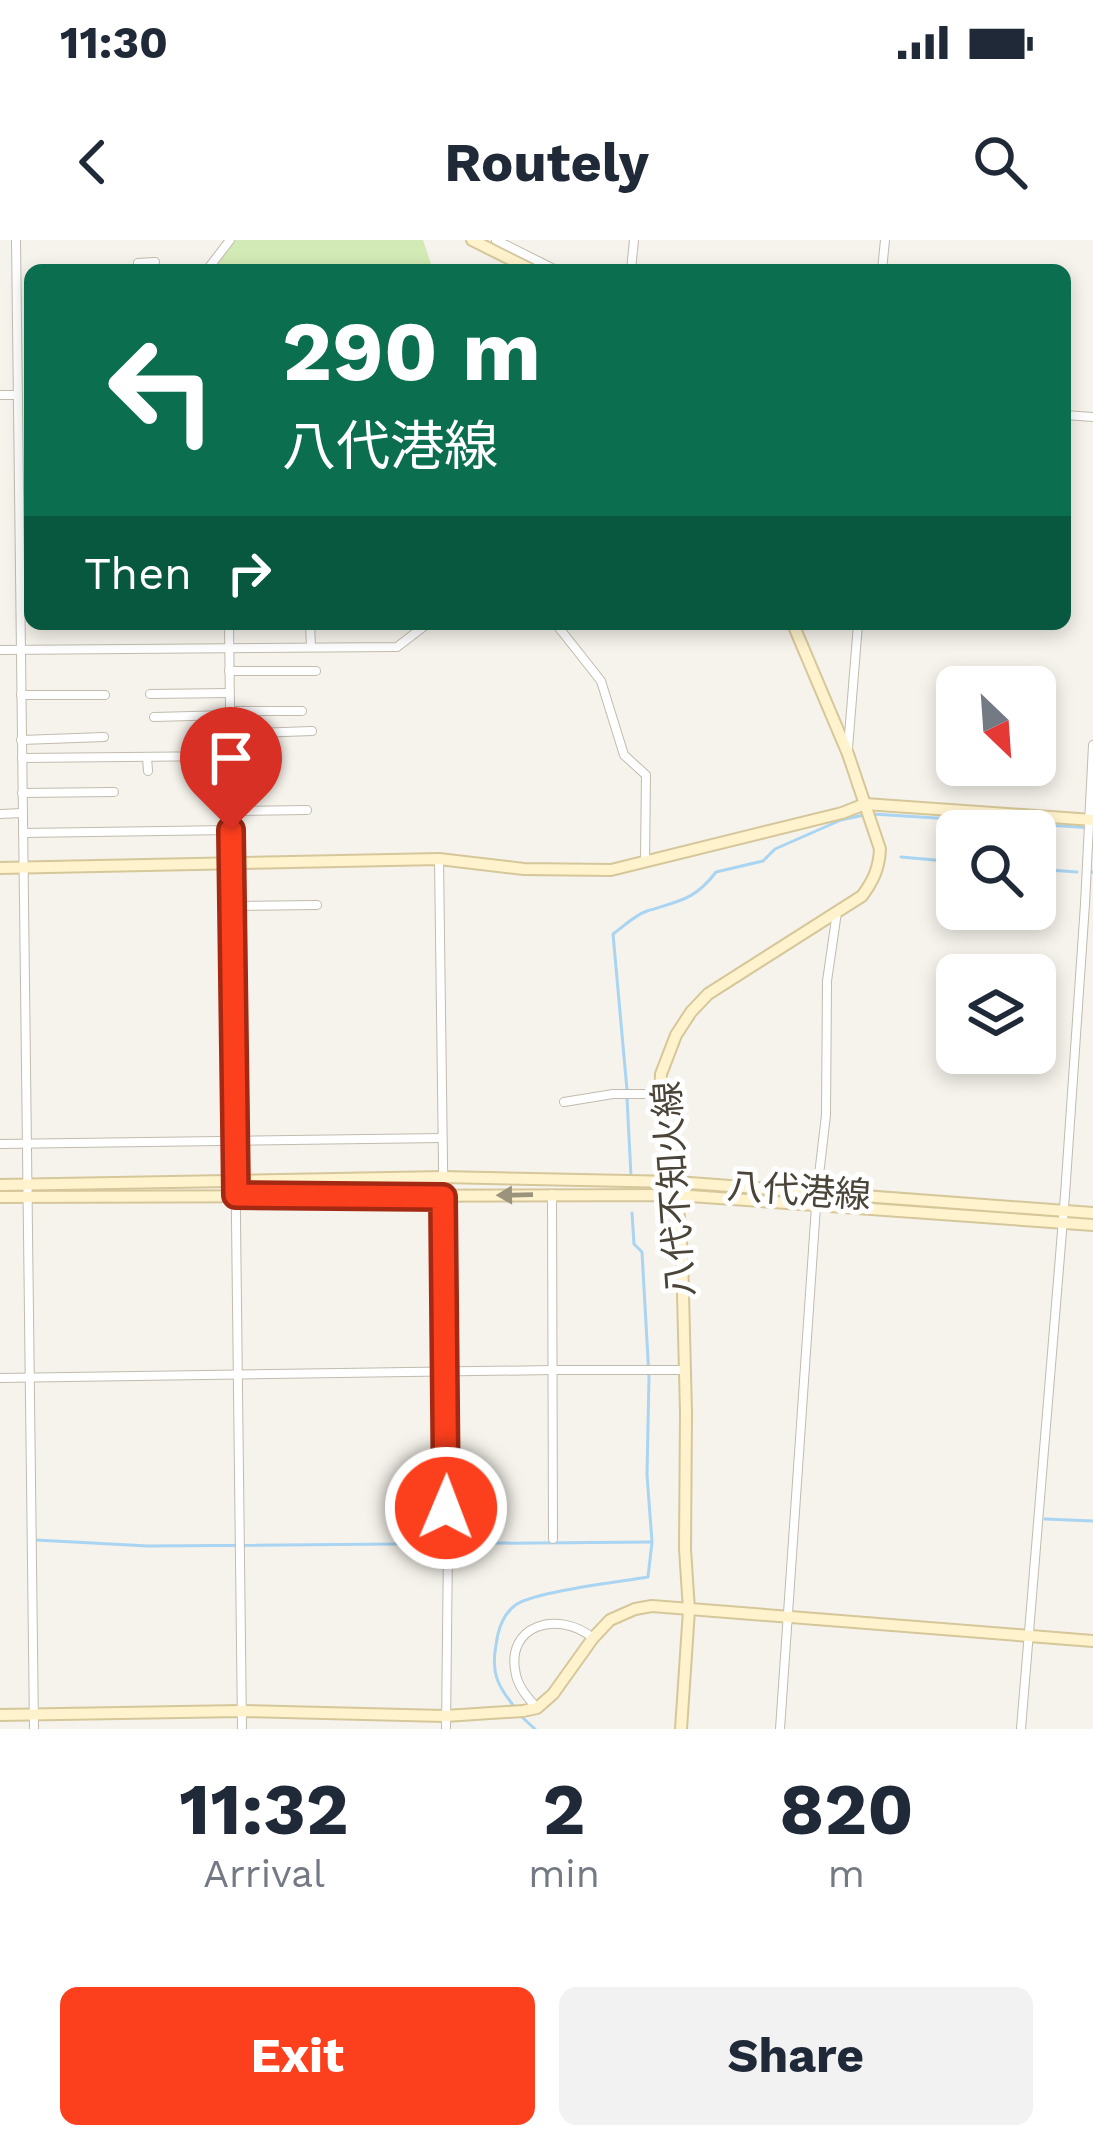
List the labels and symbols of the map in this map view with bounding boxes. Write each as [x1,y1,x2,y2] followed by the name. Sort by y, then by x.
[936,666,1056,786] north arrow
[180,707,282,830] pin
[646,1080,702,1298] street label: 八代不知火線
[726,1165,872,1217] street label: 八代港線
[495,1186,533,1205] one-way arrow
[383,1445,509,1571] position arrow

